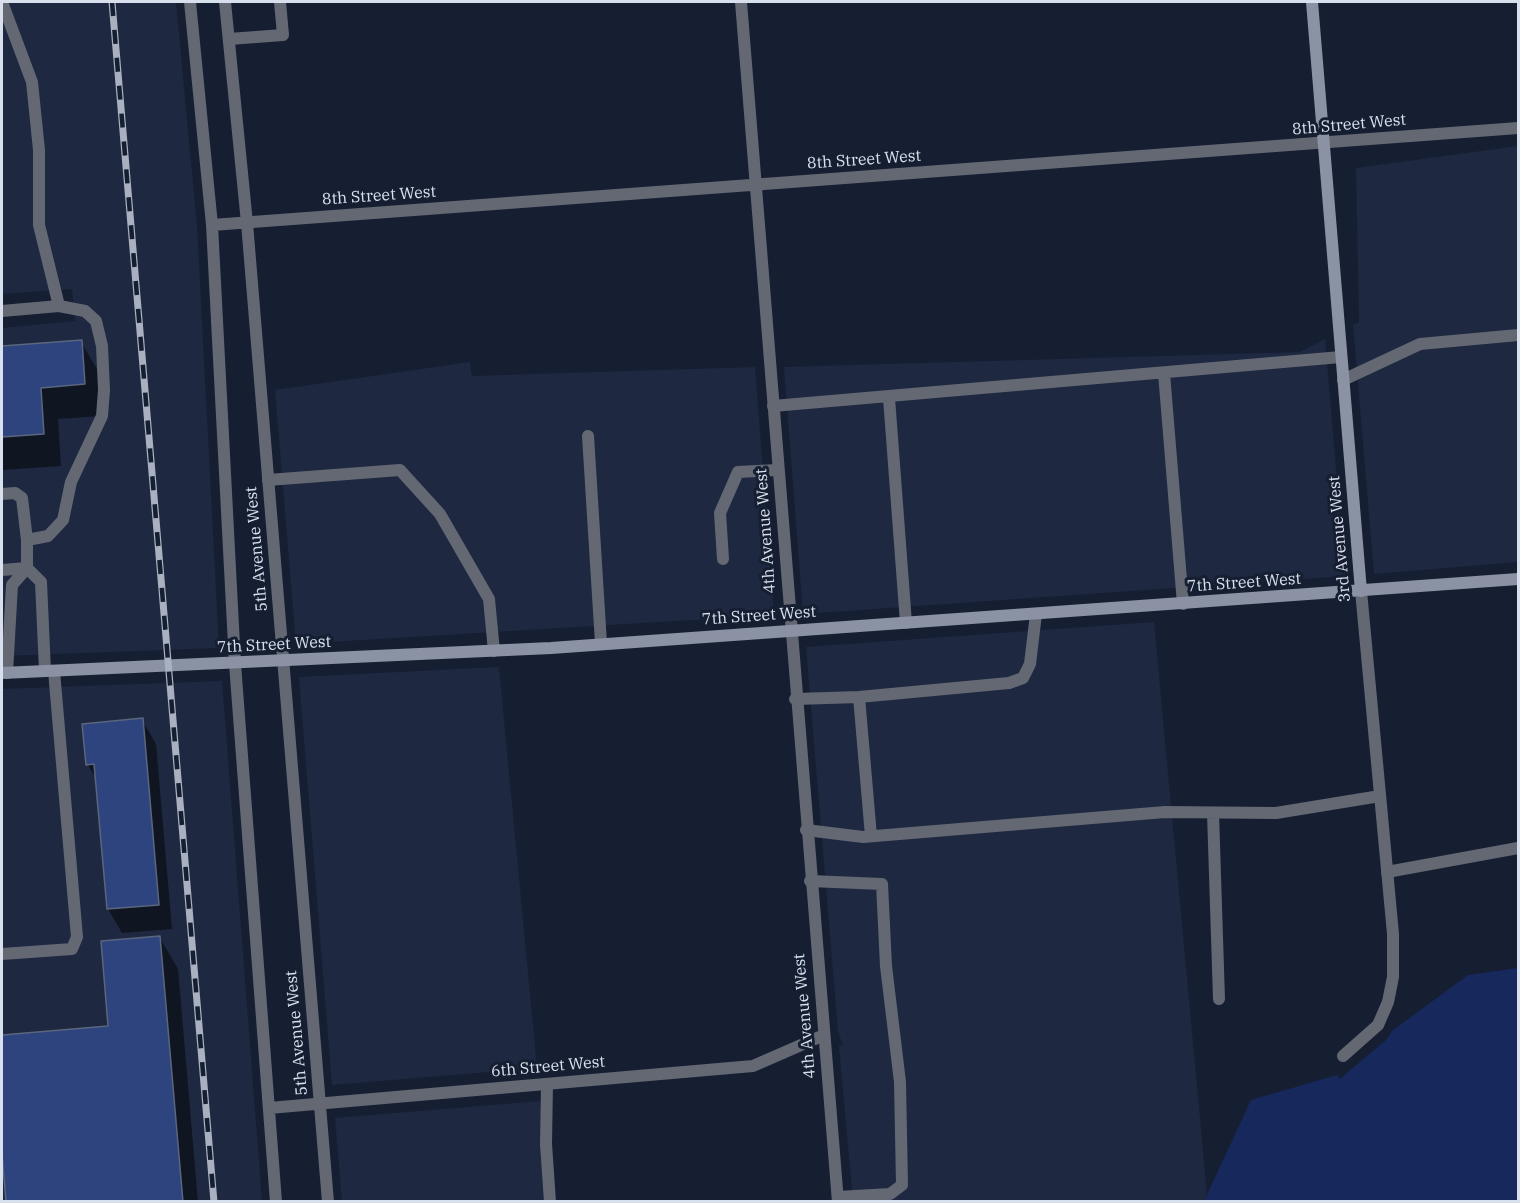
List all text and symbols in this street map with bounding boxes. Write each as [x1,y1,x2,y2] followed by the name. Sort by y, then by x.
[1291,110,1407,140] street label: 8th Street West
[806,146,922,174] street label: 8th Street West
[321,182,437,210] street label: 8th Street West
[752,468,780,594] street label: 4th Avenue West
[1325,475,1355,603] street label: 3rd Avenue West
[242,486,272,612] street label: 5th Avenue West
[1186,569,1302,597] street label: 7th Street West
[701,602,817,630] street label: 7th Street West
[216,632,332,658] street label: 7th Street West
[790,953,820,1079] street label: 4th Avenue West
[282,970,312,1096] street label: 5th Avenue West
[490,1052,606,1082] street label: 6th Street West

